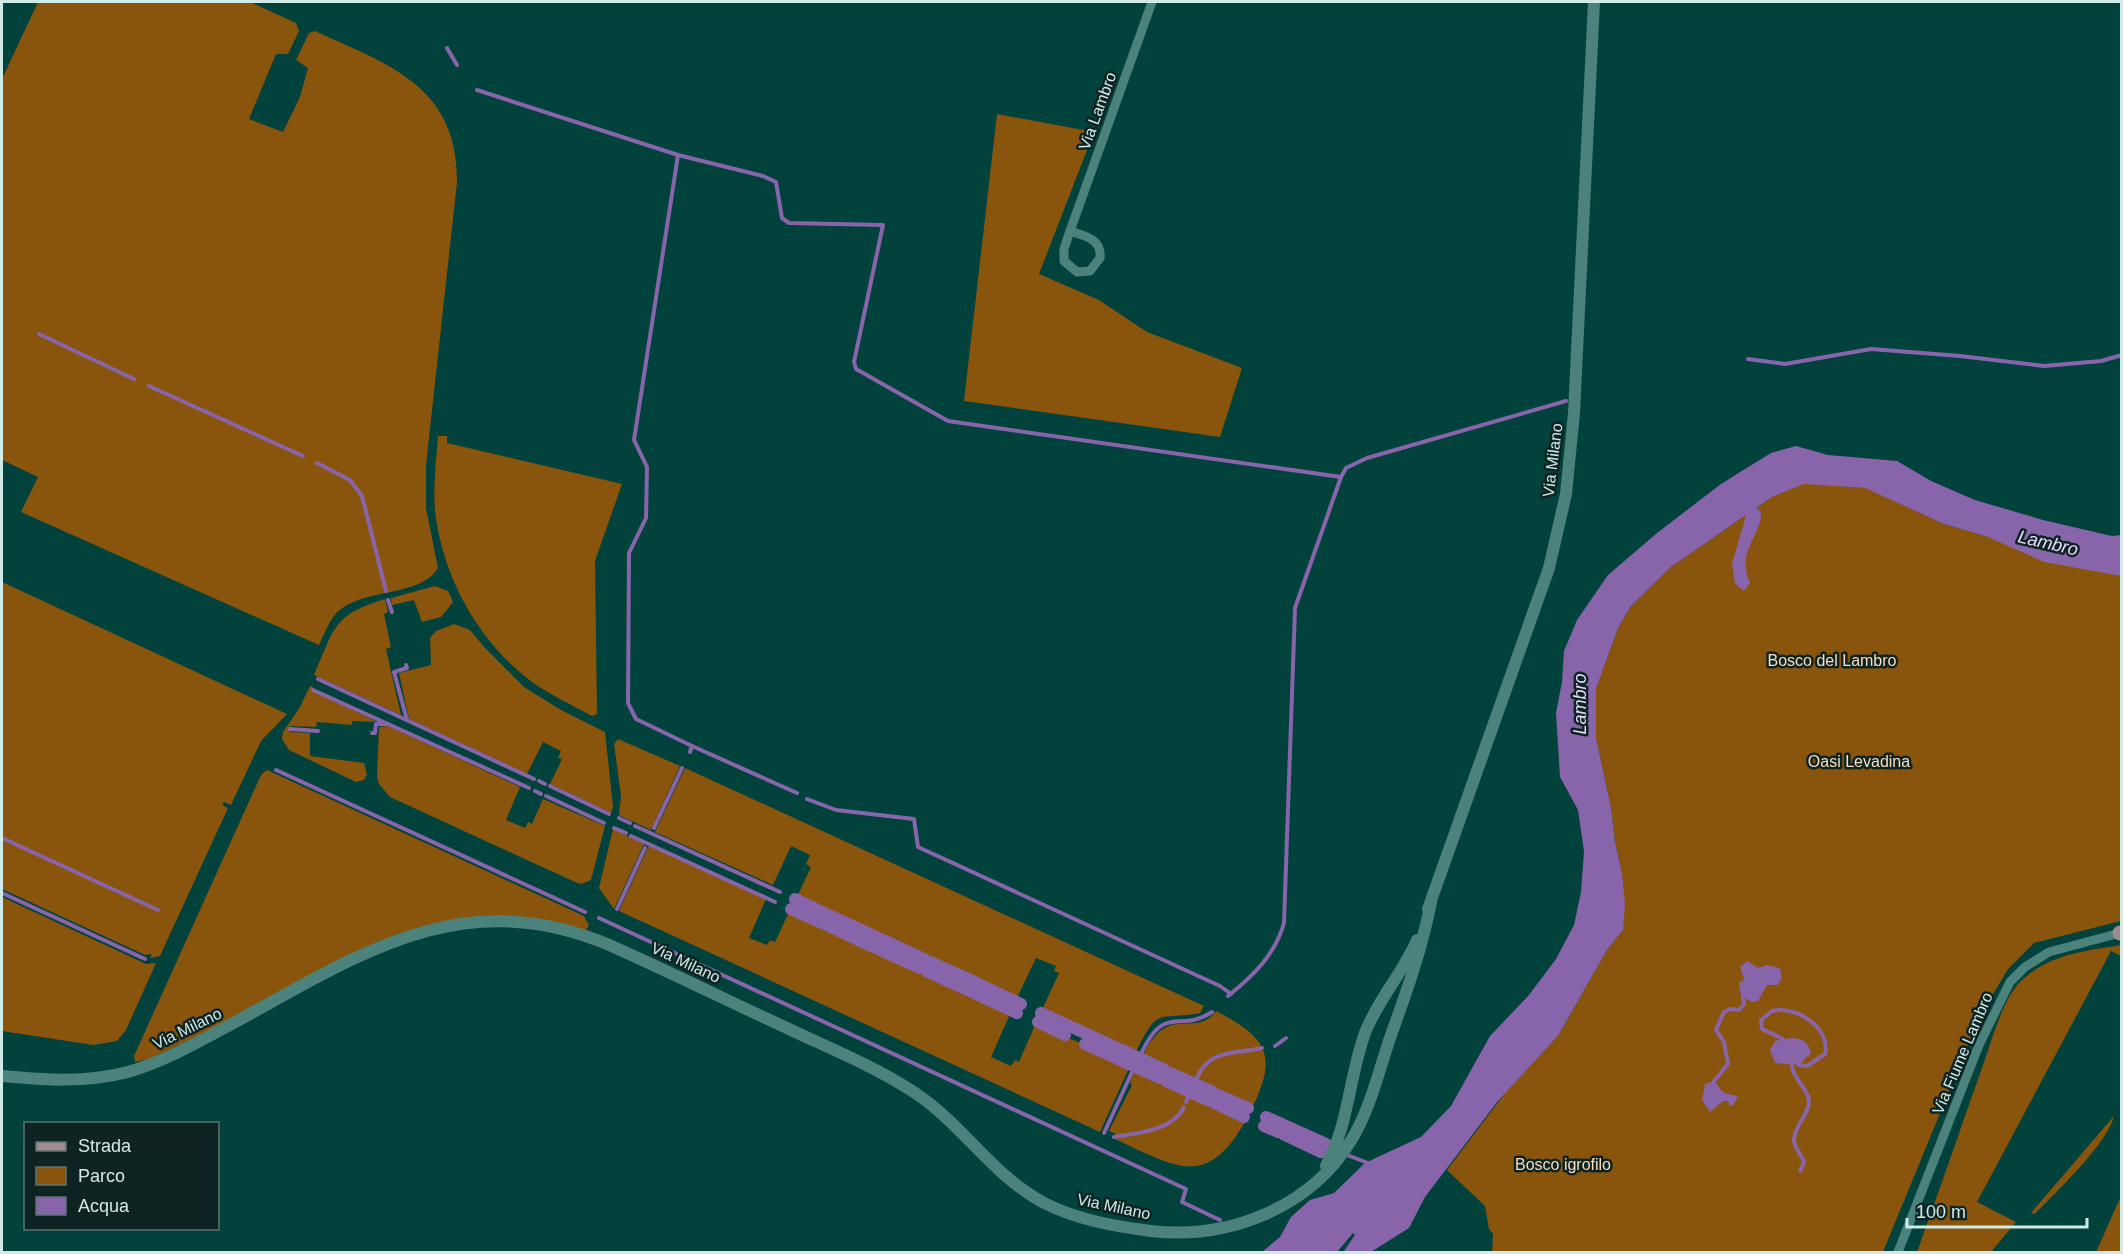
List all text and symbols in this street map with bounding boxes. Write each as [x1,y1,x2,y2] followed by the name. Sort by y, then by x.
[1076,70,1119,152] street label: Via Lambro
[1540,422,1565,498] street label: Via Milano
[2016,526,2080,560] water label: Lambro
[1768,652,1897,669] park label: Bosco del Lambro
[1570,673,1590,735] water label: Lambro
[1808,753,1910,770] park label: Oasi Levadina
[648,939,723,986] street label: Via Milano
[1929,990,1996,1117] street label: Via Fiume Lambro
[150,1004,224,1052] street label: Via Milano
[24,1122,219,1230] legend
[78,1136,132,1156] text: Strada
[1515,1156,1611,1173] park label: Bosco igrofilo
[78,1166,125,1186] text: Parco
[1076,1190,1152,1223] street label: Via Milano
[1907,1191,2087,1229] scale bar
[78,1196,130,1216] text: Acqua
[1916,1202,1966,1222] text: 100 m

